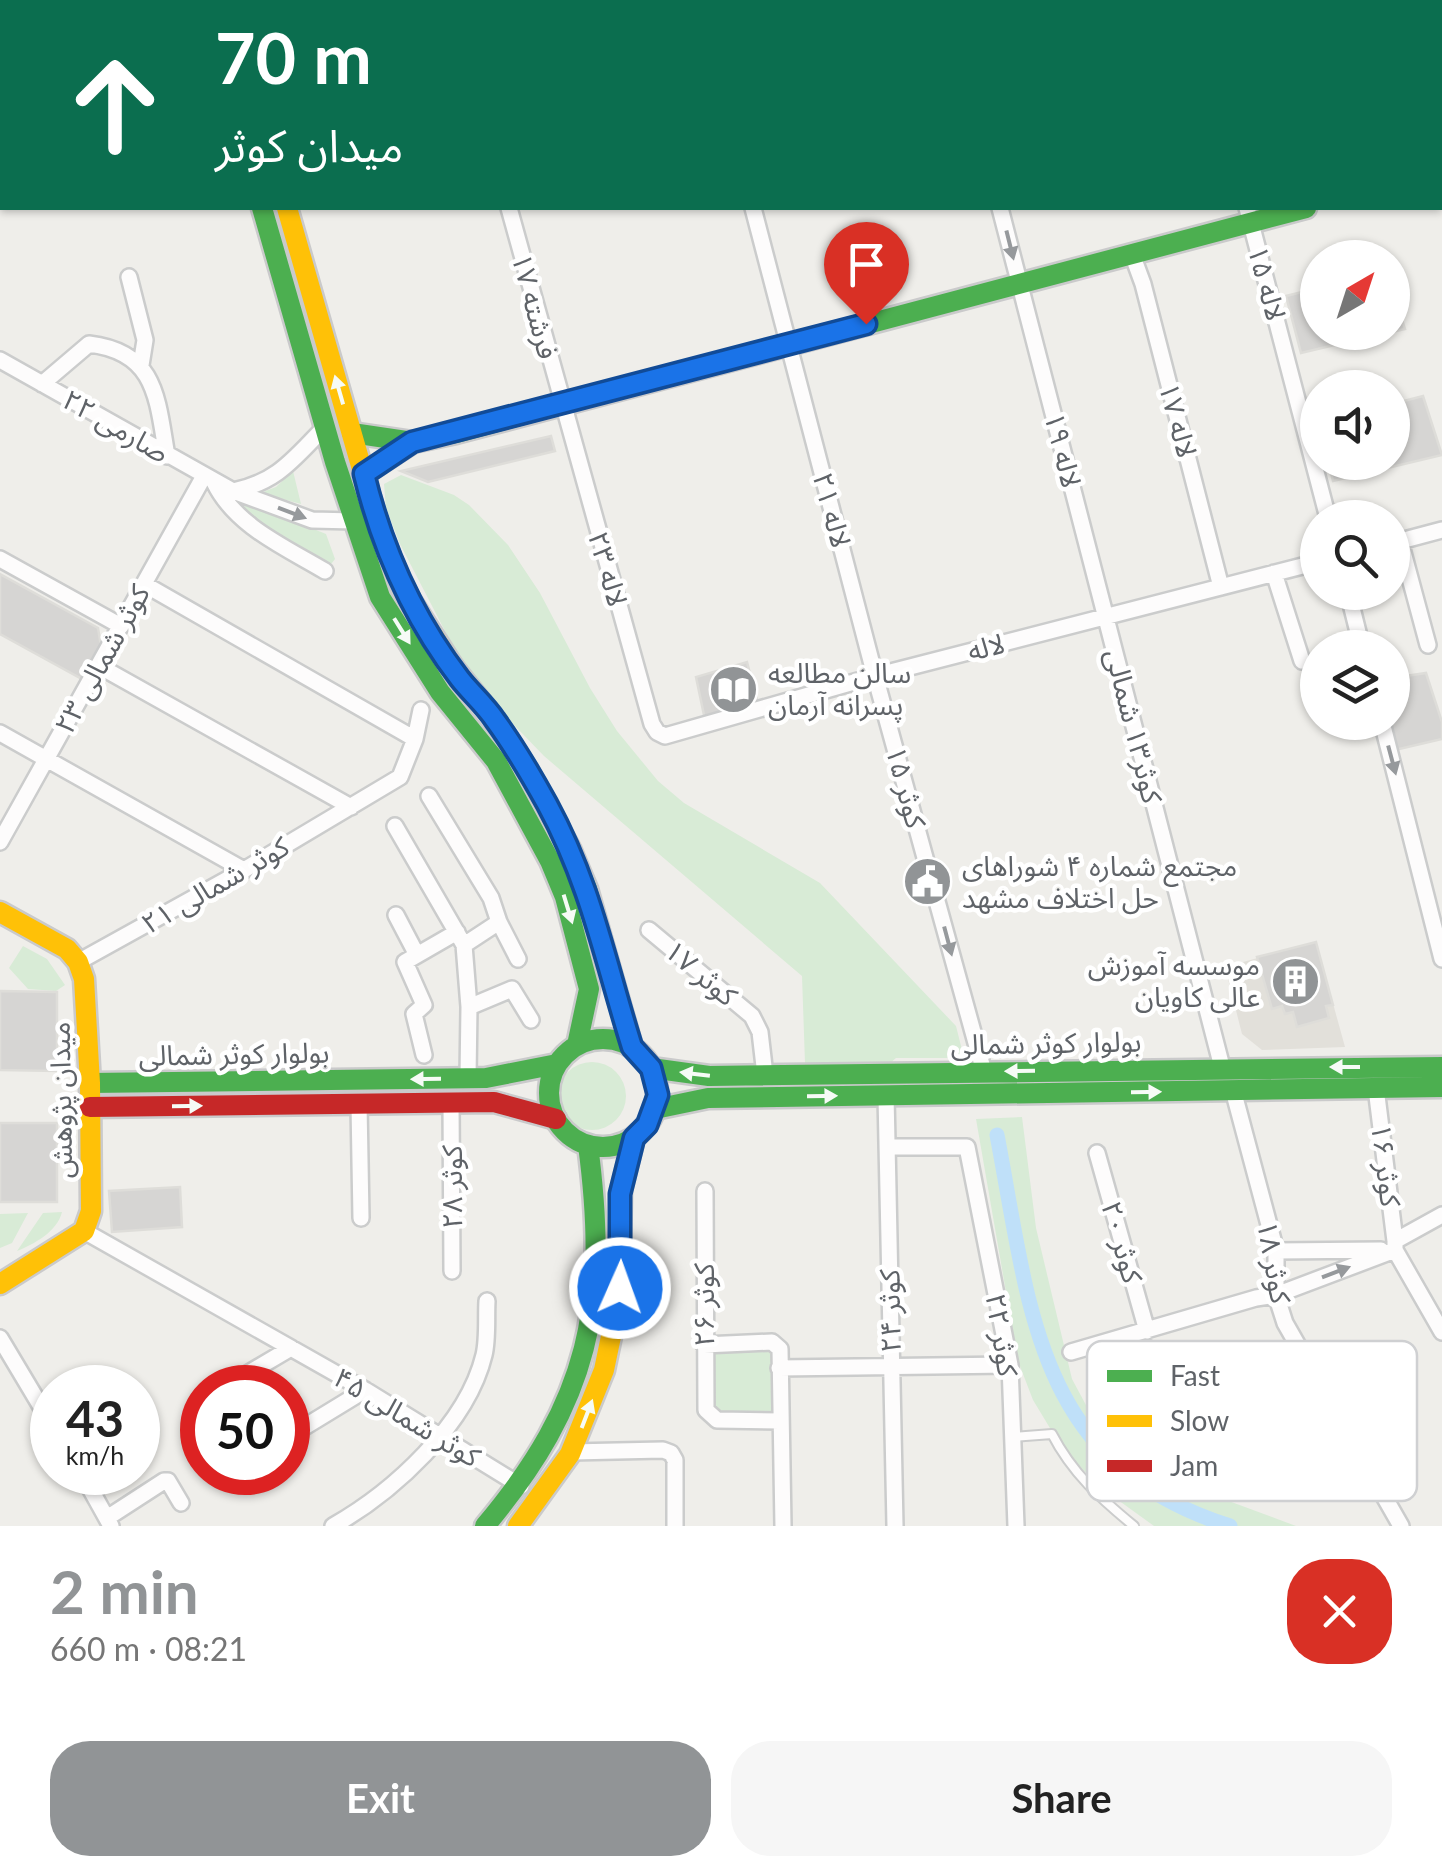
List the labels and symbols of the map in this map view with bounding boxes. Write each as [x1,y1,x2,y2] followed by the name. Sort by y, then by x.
[824,222,909,325] pin
[1003,230,1018,261] one-way arrow
[1300,240,1410,350] north arrow
[1242,241,1294,324] street label: لاله ۱۵
[505,249,566,363] street label: فرشته ۱۷
[331,374,346,404] one-way arrow
[1153,378,1205,461] street label: لاله ۱۷
[57,381,176,470] street label: صارمی ۲۲
[1038,409,1090,491] street label: لاله ۱۹
[807,468,859,551] street label: لاله ۲۱
[277,506,307,521] one-way arrow
[582,527,636,610] street label: لاله ۲۳
[46,578,157,739] street label: کوثر شمالی ۲۳
[393,617,410,645] one-way arrow
[964,625,1008,667] street label: لاله
[1098,645,1171,807] street label: کوثر۱۳ شمالی
[768,655,911,723] place label: سالن مطالعه پسرانه آرمان
[707,663,759,715] library icon: سالن مطالعه پسرانه آرمان
[879,742,934,832] street label: کوثر ۱۵
[1385,745,1401,776] one-way arrow
[135,828,295,941] street label: کوثر شمالی ۲۱
[962,848,1237,915] place label: مجتمع شماره ۴ شوراهای حل اختلاف مشهد
[901,856,953,908] public building icon: مجتمع شماره ۴ شوراهای حل اختلاف مشهد
[561,894,576,924] one-way arrow
[941,926,957,957] one-way arrow
[658,932,745,1013] street label: کوثر ۱۷
[1088,947,1260,1014] place label: موسسه آموزش عالی کاویان
[1269,955,1321,1007] building icon: موسسه آموزش عالی کاویان
[42,1021,81,1179] street label: میدان پژوهش
[950,1023,1142,1062] street label: بولوار کوثر شمالی
[138,1034,330,1073] street label: بولوار کوثر شمالی
[1328,1059,1360,1075] one-way arrow
[1003,1064,1035,1080] one-way arrow
[678,1066,710,1082] one-way arrow
[409,1071,441,1087] one-way arrow
[1131,1083,1163,1099] one-way arrow
[806,1088,838,1104] one-way arrow
[172,1097,204,1113] one-way arrow
[1364,1121,1409,1209] street label: کوثر ۱۶
[434,1145,469,1229] street label: کوثر ۲۸
[1094,1197,1151,1287] street label: کوثر ۲۰
[1250,1218,1299,1306] street label: کوثر ۱۸
[568,1236,672,1340] position arrow
[686,1263,721,1347] street label: کوثر ۲۶
[1321,1264,1351,1280] one-way arrow
[871,1269,908,1353] street label: کوثر ۲۴
[979,1291,1026,1379] street label: کوثر ۲۲
[1087,1341,1417,1501] legend
[1170,1358,1220,1392] text: Fast
[328,1359,487,1474] street label: کوثر شمالی ۴۵
[180,1365,310,1495] speed limit sign: 50
[580,1399,596,1429] one-way arrow
[1170,1403,1229,1437] text: Slow
[1170,1448,1218,1482] text: Jam

